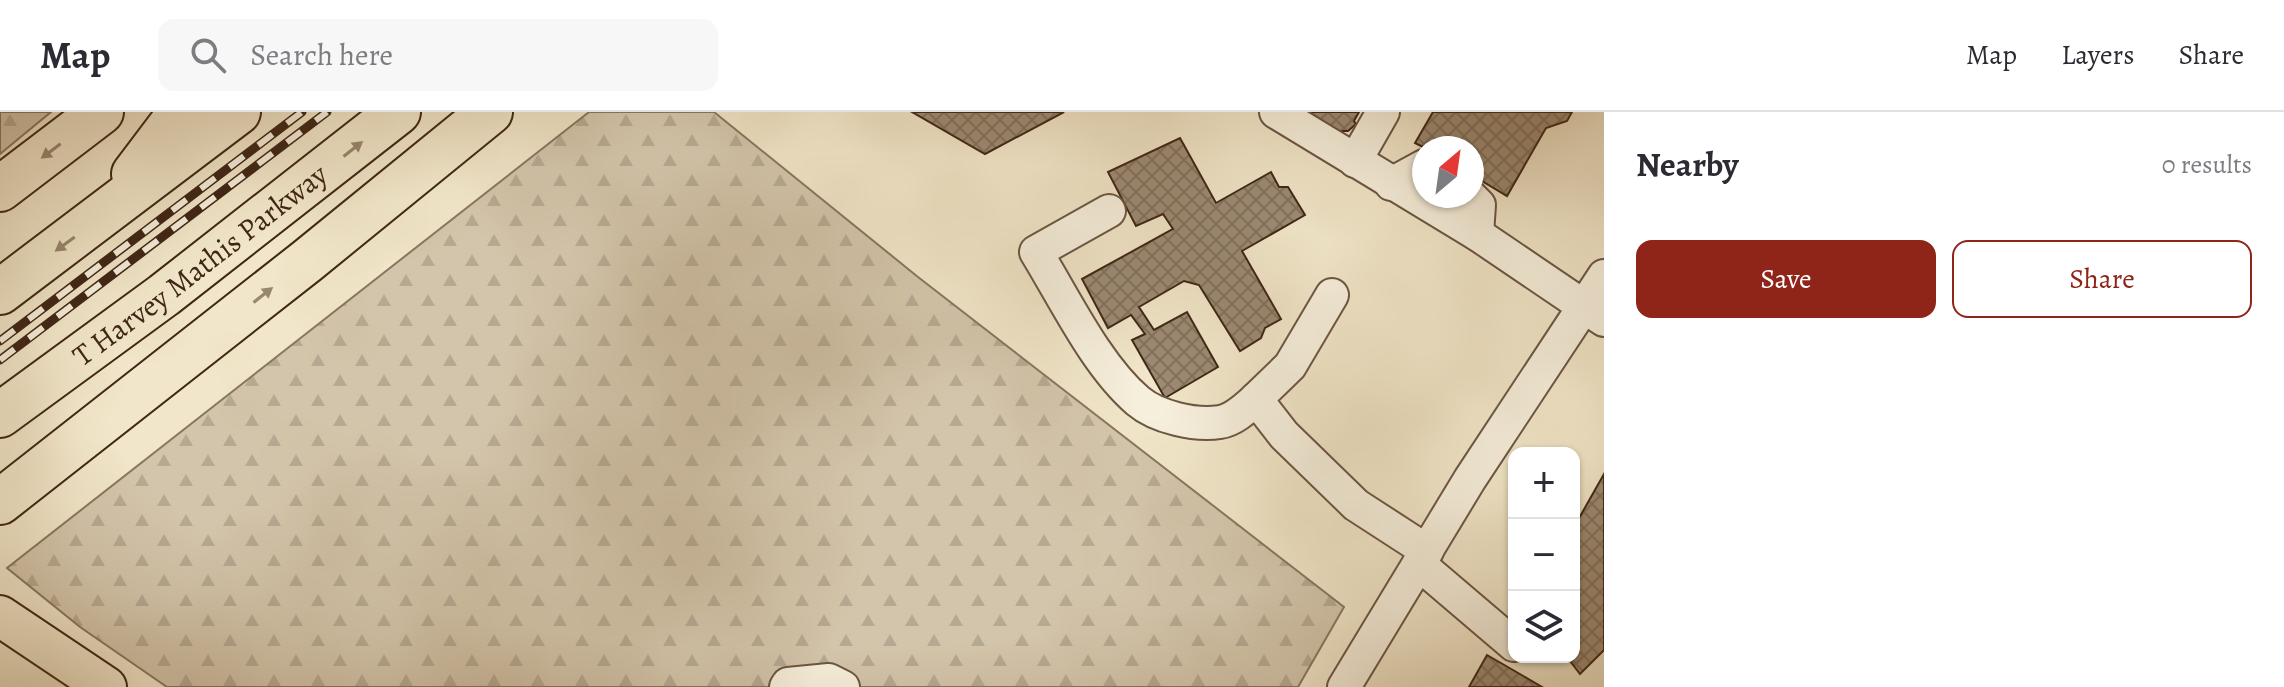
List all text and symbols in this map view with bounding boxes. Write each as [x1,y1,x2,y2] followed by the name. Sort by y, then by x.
[158,19,718,91] search box
[40,29,110,81] text: Map
[186,33,230,77] icon: search
[250,35,393,75] text: Search here
[1966,36,2017,74] text: Map
[2061,36,2134,74] text: Layers
[2178,36,2244,74] text: Share
[1412,136,1484,208] north arrow
[343,141,363,158] one-way arrow
[1636,141,1739,188] text: Nearby
[40,142,61,158] one-way arrow
[2162,147,2252,182] text: 0 results
[64,154,336,375] street label: T Harvey Mathis Parkway
[54,236,75,252] one-way arrow
[1636,240,1936,318] button: Save
[1952,240,2252,318] button: Share
[253,288,273,304] one-way arrow
[1508,447,1580,663] map controls
[1508,447,1580,519] button: +
[1508,519,1580,591] button: −
[1508,591,1580,663] button: layers

